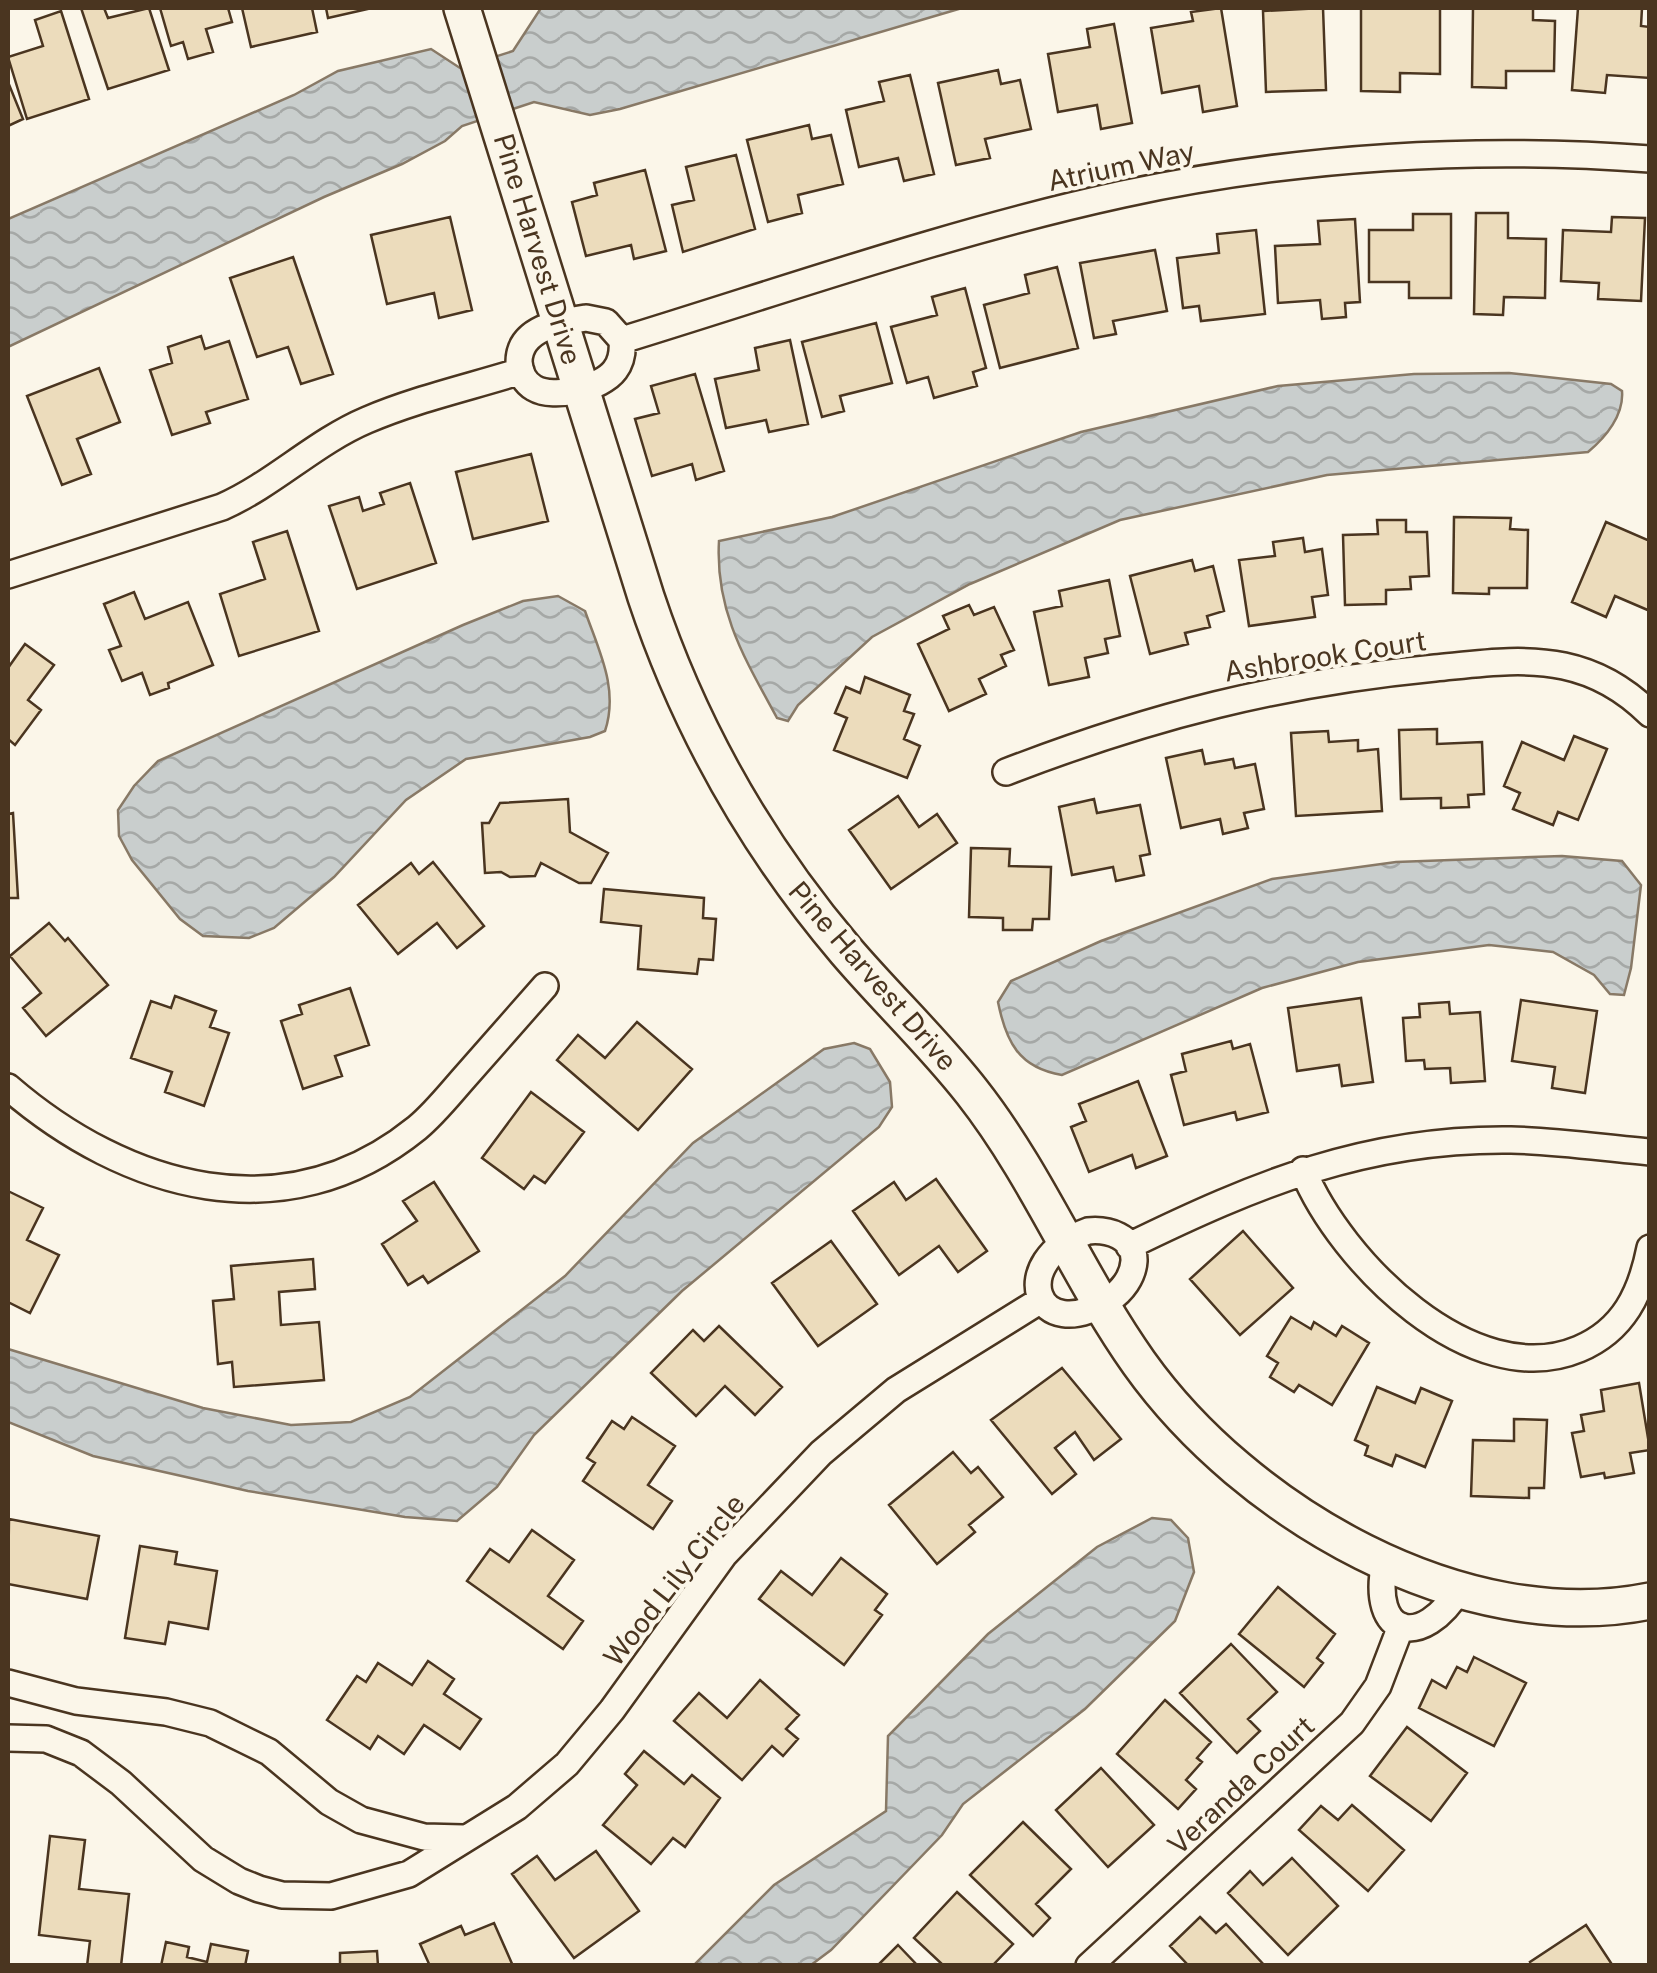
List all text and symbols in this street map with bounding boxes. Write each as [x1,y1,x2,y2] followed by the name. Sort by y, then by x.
[488,129,589,368] street label: Pine Harvest Drive
[1044,134,1197,197] street label: Atrium Way
[1221,623,1428,688] street label: Ashbrook Court
[782,874,965,1077] street label: Pine Harvest Drive
[596,1487,751,1672] street label: Wood Lily Circle
[1161,1709,1320,1861] street label: Veranda Court

